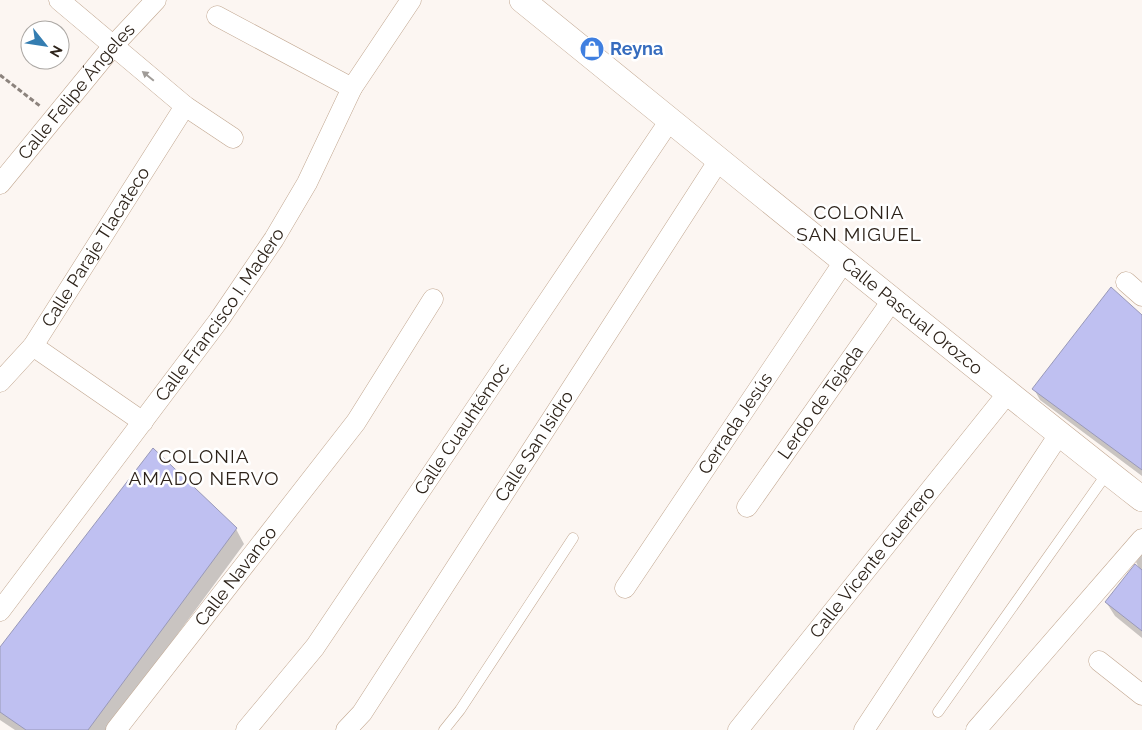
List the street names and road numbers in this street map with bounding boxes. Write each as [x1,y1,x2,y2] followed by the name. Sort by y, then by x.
[13,18,139,164] street label: Calle Felipe Ángeles
[37,163,154,331] street label: Calle Paraje Tlacateco
[151,224,288,405] street label: Calle Francisco I. Madero
[837,252,987,379] street label: Calle Pascual Orozco
[773,341,867,463] street label: Lerdo de Tejada
[410,358,514,499] street label: Calle Cuauhtémoc
[693,368,777,478] street label: Cerrada Jesús
[490,386,578,505] street label: Calle San Isidro
[805,482,939,642] street label: Calle Vicente Guerrero
[190,522,281,630] street label: Calle Navanco

